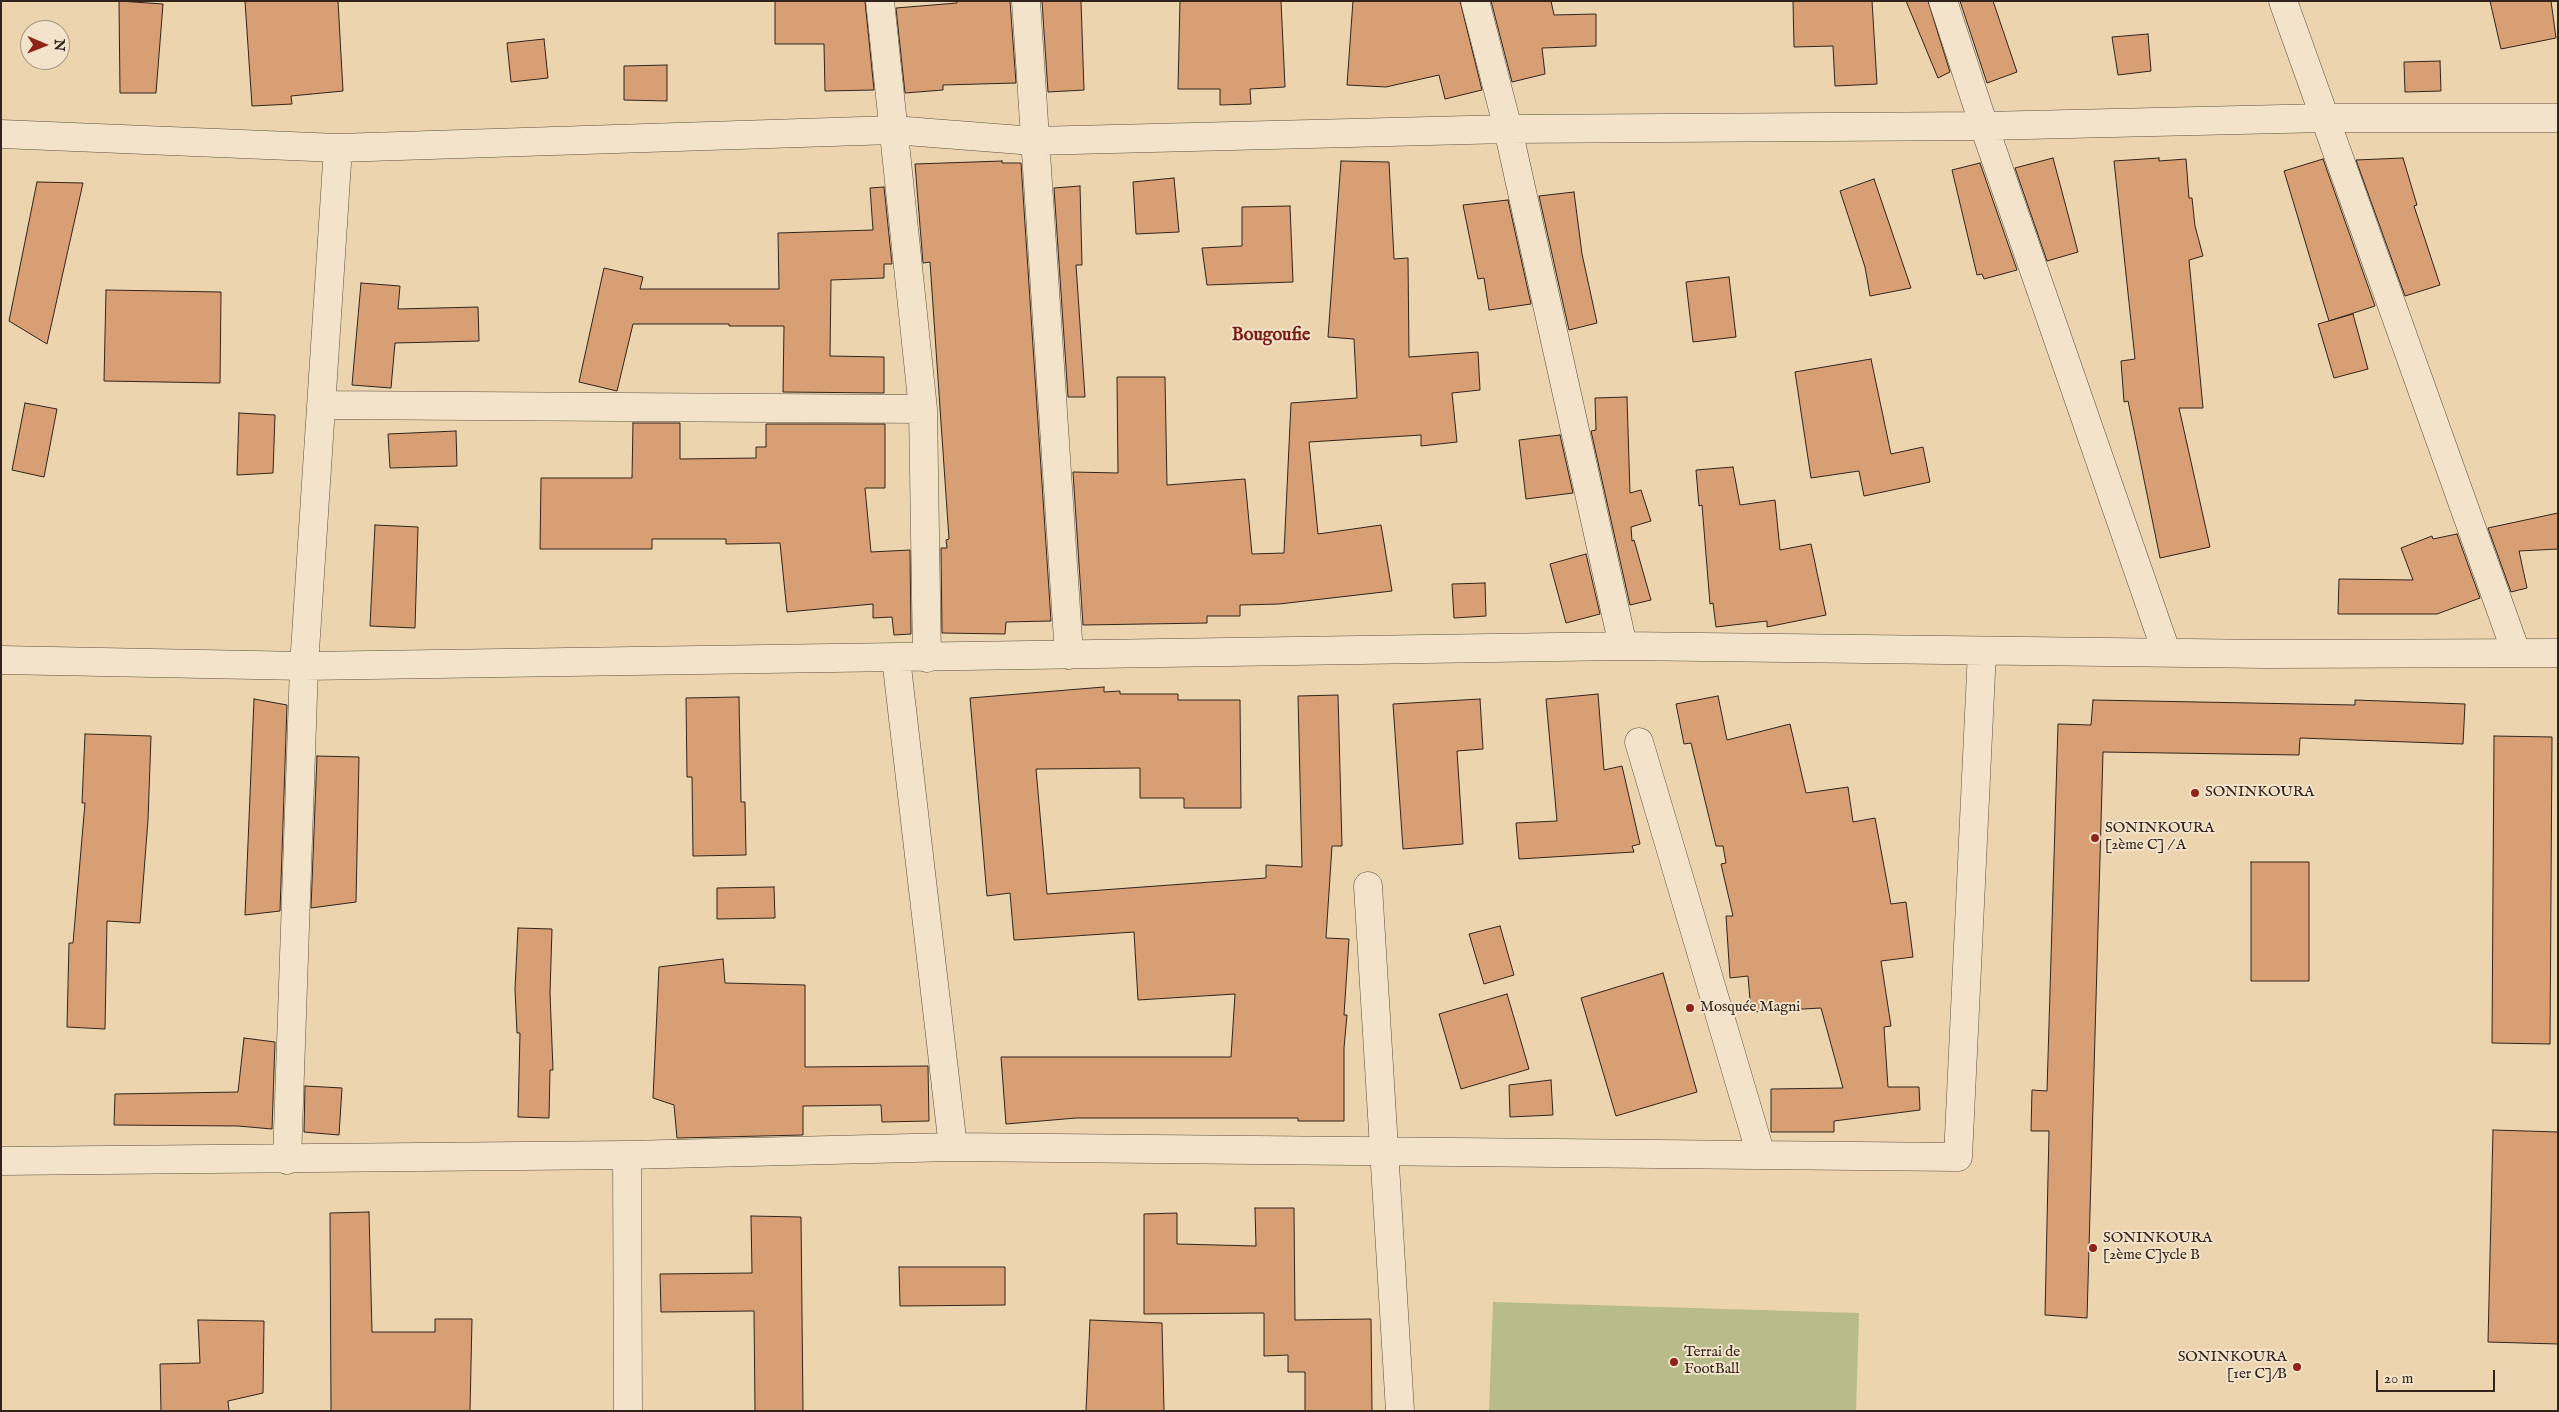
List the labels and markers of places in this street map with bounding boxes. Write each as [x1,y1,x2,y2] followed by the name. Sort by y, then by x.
[2205,784,2314,802] place label: SONINKOURA
[2189,787,2201,799] marker: SONINKOURA
[2105,820,2214,855] place label: SONINKOURA [2ème C] / A
[2089,832,2101,844] marker: SONINKOURA [2ème C] / A
[1700,999,1800,1017] place label: Mosquée Magni
[1684,1002,1696,1014] marker: Mosquée Magni
[2103,1230,2212,1265] place label: SONINKOURA [2ème C]ycle B
[2087,1242,2099,1254] marker: SONINKOURA [2ème C]ycle B
[1684,1344,1740,1379] place label: Terrai de FootBall
[2178,1349,2287,1384] place label: SONINKOURA [1er C]/B
[1668,1356,1680,1368] marker: Terrai de FootBall
[2291,1361,2303,1373] marker: SONINKOURA [1er C]/B

